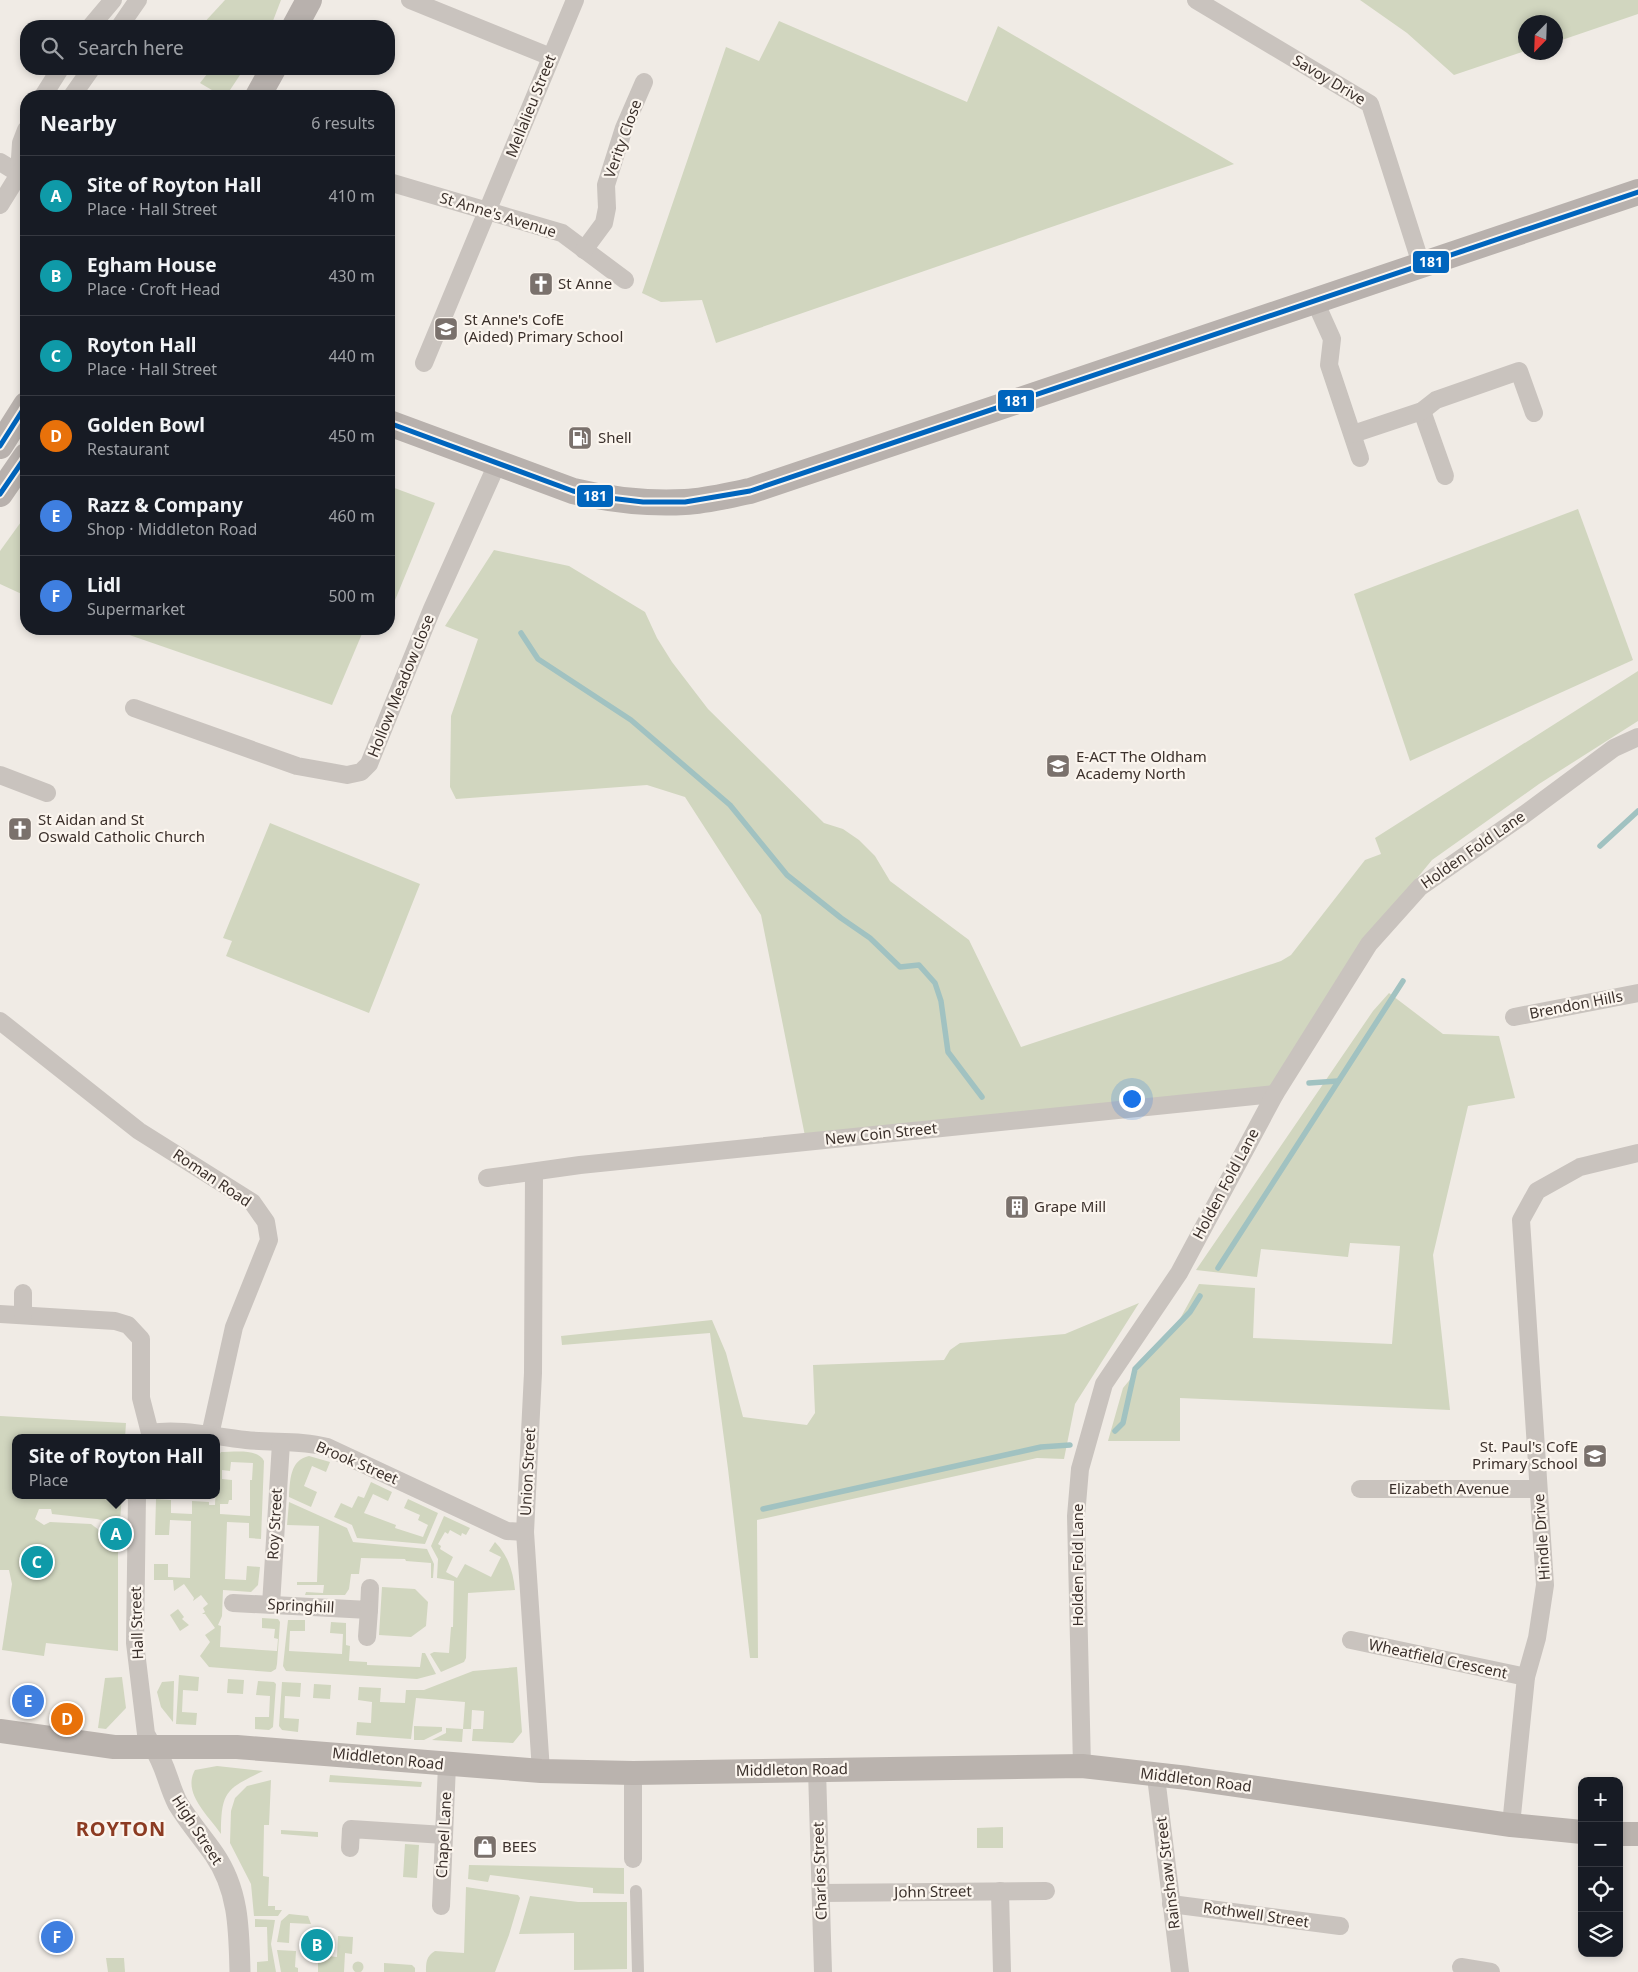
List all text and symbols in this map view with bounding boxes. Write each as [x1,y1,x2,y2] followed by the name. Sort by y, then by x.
[1518,15,1563,60] north arrow
[20,20,395,75] search box
[38,34,66,62] icon: search
[78,35,184,61] text: Search here
[1289,50,1370,109] street label: Savoy Drive
[500,51,560,160] street label: Mellalieu Street
[599,97,646,181] street label: Verity Close
[40,109,116,137] text: Nearby
[311,112,375,134] text: 6 results
[87,172,261,198] text: Site of Royton Hall
[50,185,62,207] text: A
[328,185,375,207] text: 410 m
[438,187,559,241] street label: St Anne's Avenue
[87,198,217,220] text: Place · Hall Street
[1412,250,1450,274] line badge: 181
[87,252,217,278] text: Egham House
[1419,252,1443,271] text: 181
[51,265,61,287] text: B
[328,265,375,287] text: 430 m
[528,271,554,297] church icon: St Anne
[558,273,612,293] place label: St Anne
[87,278,220,300] text: Place · Croft Head
[464,309,623,346] place label: St Anne's CofE (Aided) Primary School
[433,316,459,342] school or university icon: St Anne's CofE (Aided) Primary School
[87,332,196,358] text: Royton Hall
[51,345,61,367] text: C
[328,345,375,367] text: 440 m
[87,358,217,380] text: Place · Hall Street
[997,389,1035,413] line badge: 181
[1004,391,1028,410] text: 181
[87,412,205,438] text: Golden Bowl
[50,425,62,447] text: D
[328,425,375,447] text: 450 m
[567,425,593,451] fuel station icon: Shell
[598,427,632,447] place label: Shell
[87,438,169,460] text: Restaurant
[576,484,614,508] line badge: 181
[583,486,607,505] text: 181
[87,492,243,518] text: Razz & Company
[52,505,60,527] text: E
[328,505,375,527] text: 460 m
[87,518,257,540] text: Shop · Middleton Road
[87,572,121,598] text: Lidl
[52,585,60,607] text: F
[328,585,375,607] text: 500 m
[87,598,185,620] text: Supermarket
[362,611,438,760] street label: Hollow Meadow close
[1076,746,1207,783] place label: E-ACT The Oldham Academy North
[1045,753,1071,779] school or university icon: E-ACT The Oldham Academy North
[1416,806,1528,893] street label: Holden Fold Lane
[38,809,205,846] place label: St Aidan and St Oswald Catholic Church
[7,816,33,842] church icon: St Aidan and St Oswald Catholic Church
[1527,985,1624,1023] street label: Brendon Hills
[1119,1086,1145,1112] your location
[824,1117,939,1149] street label: New Coin Street
[1187,1125,1263,1242] street label: Holden Fold Lane
[170,1144,255,1211] street label: Roman Road
[1004,1194,1030,1220] building icon: Grape Mill
[1034,1196,1106,1216] place label: Grape Mill
[515,1427,539,1517] street label: Union Street
[12,1434,220,1499] popup
[313,1436,402,1489] street label: Brook Street
[1472,1436,1578,1473] place label: St. Paul's CofE Primary School
[29,1443,203,1469] text: Site of Royton Hall
[1582,1443,1608,1469] school or university icon: St. Paul's CofE Primary School
[29,1469,68,1491] text: Place
[1389,1478,1509,1498] street label: Elizabeth Avenue
[262,1487,286,1560] street label: Roy Street
[1528,1493,1554,1581] street label: Hindle Drive
[1067,1504,1087,1626] street label: Holden Fold Lane
[100,1515,132,1553] pin: A
[21,1543,53,1581] pin: C
[125,1586,147,1660] street label: Hall Street
[267,1593,335,1617] street label: Springhill
[1367,1634,1510,1683] street label: Wheatfield Crescent
[12,1682,44,1720] pin: E
[51,1700,83,1738] pin: D
[331,1742,445,1774] street label: Middleton Road
[736,1758,848,1780] street label: Middleton Road
[1139,1762,1253,1796] street label: Middleton Road
[1578,1777,1623,1957] map controls
[1578,1777,1623,1822] button: +
[168,1791,228,1869] street label: High Street
[431,1791,455,1879] street label: Chapel Lane
[76,1815,166,1842] district label: ROYTON
[1150,1815,1184,1931] street label: Rainshaw Street
[807,1821,831,1921] street label: Charles Street
[1578,1822,1623,1867] button: −
[472,1834,498,1860] shop icon: BEES
[502,1836,537,1856] place label: BEES
[1578,1867,1623,1912] button: locate
[892,1880,972,1902] street label: John Street
[1202,1897,1311,1931] street label: Rothwell Street
[1578,1912,1623,1957] button: layers
[41,1918,73,1956] pin: F
[301,1926,333,1964] pin: B

